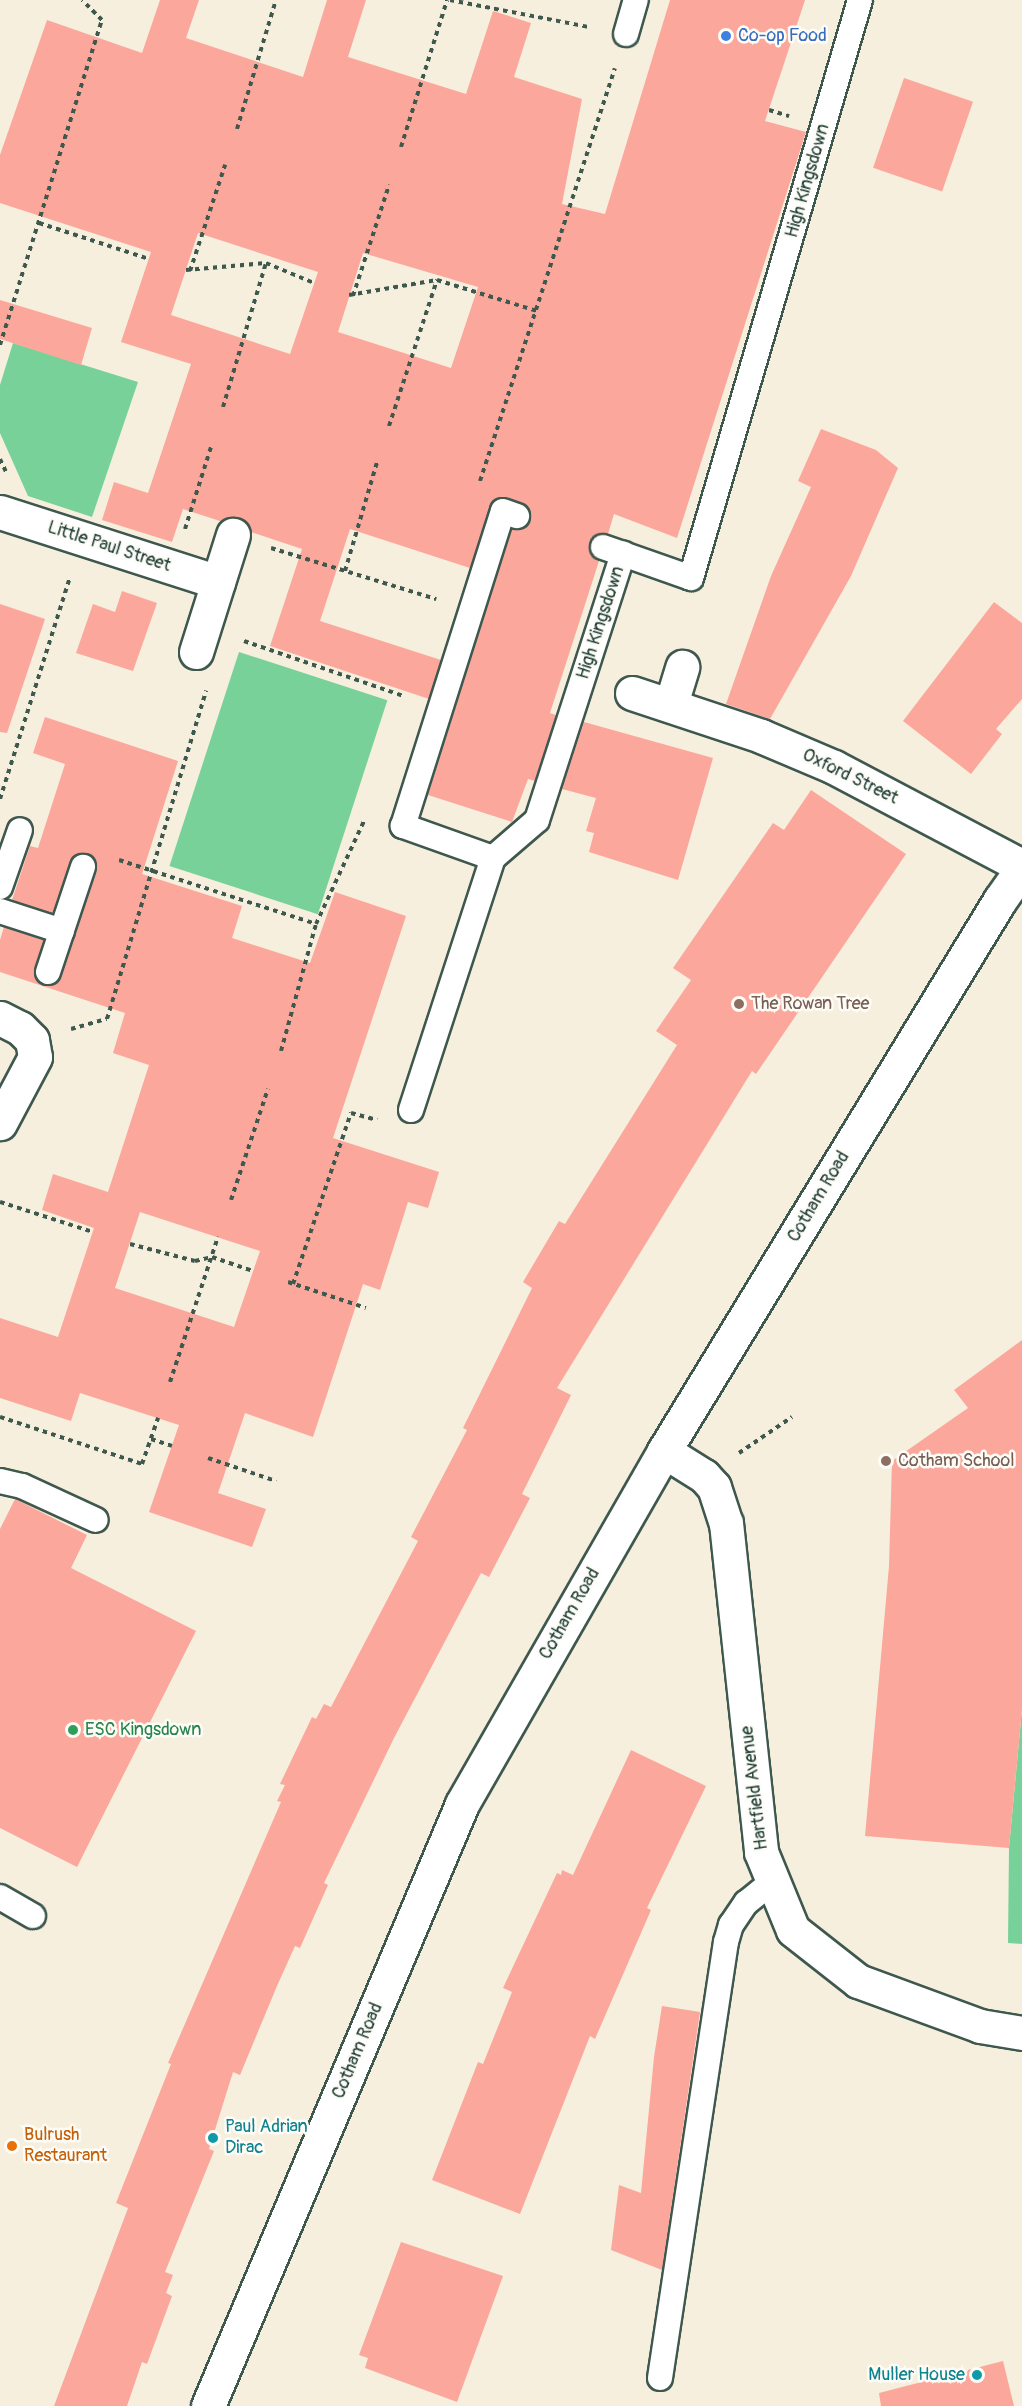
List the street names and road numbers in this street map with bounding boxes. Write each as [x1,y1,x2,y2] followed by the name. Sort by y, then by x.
[781,121,835,241] street label: High Kingsdown
[45,517,173,577] street label: Little Paul Street
[573,564,629,682] street label: High Kingsdown
[799,745,901,809] street label: Oxford Street
[783,1148,855,1246] street label: Cotham Road
[535,1564,605,1664] street label: Cotham Road
[737,1725,773,1851] street label: Hartfield Avenue
[328,2000,388,2102] street label: Cotham Road

